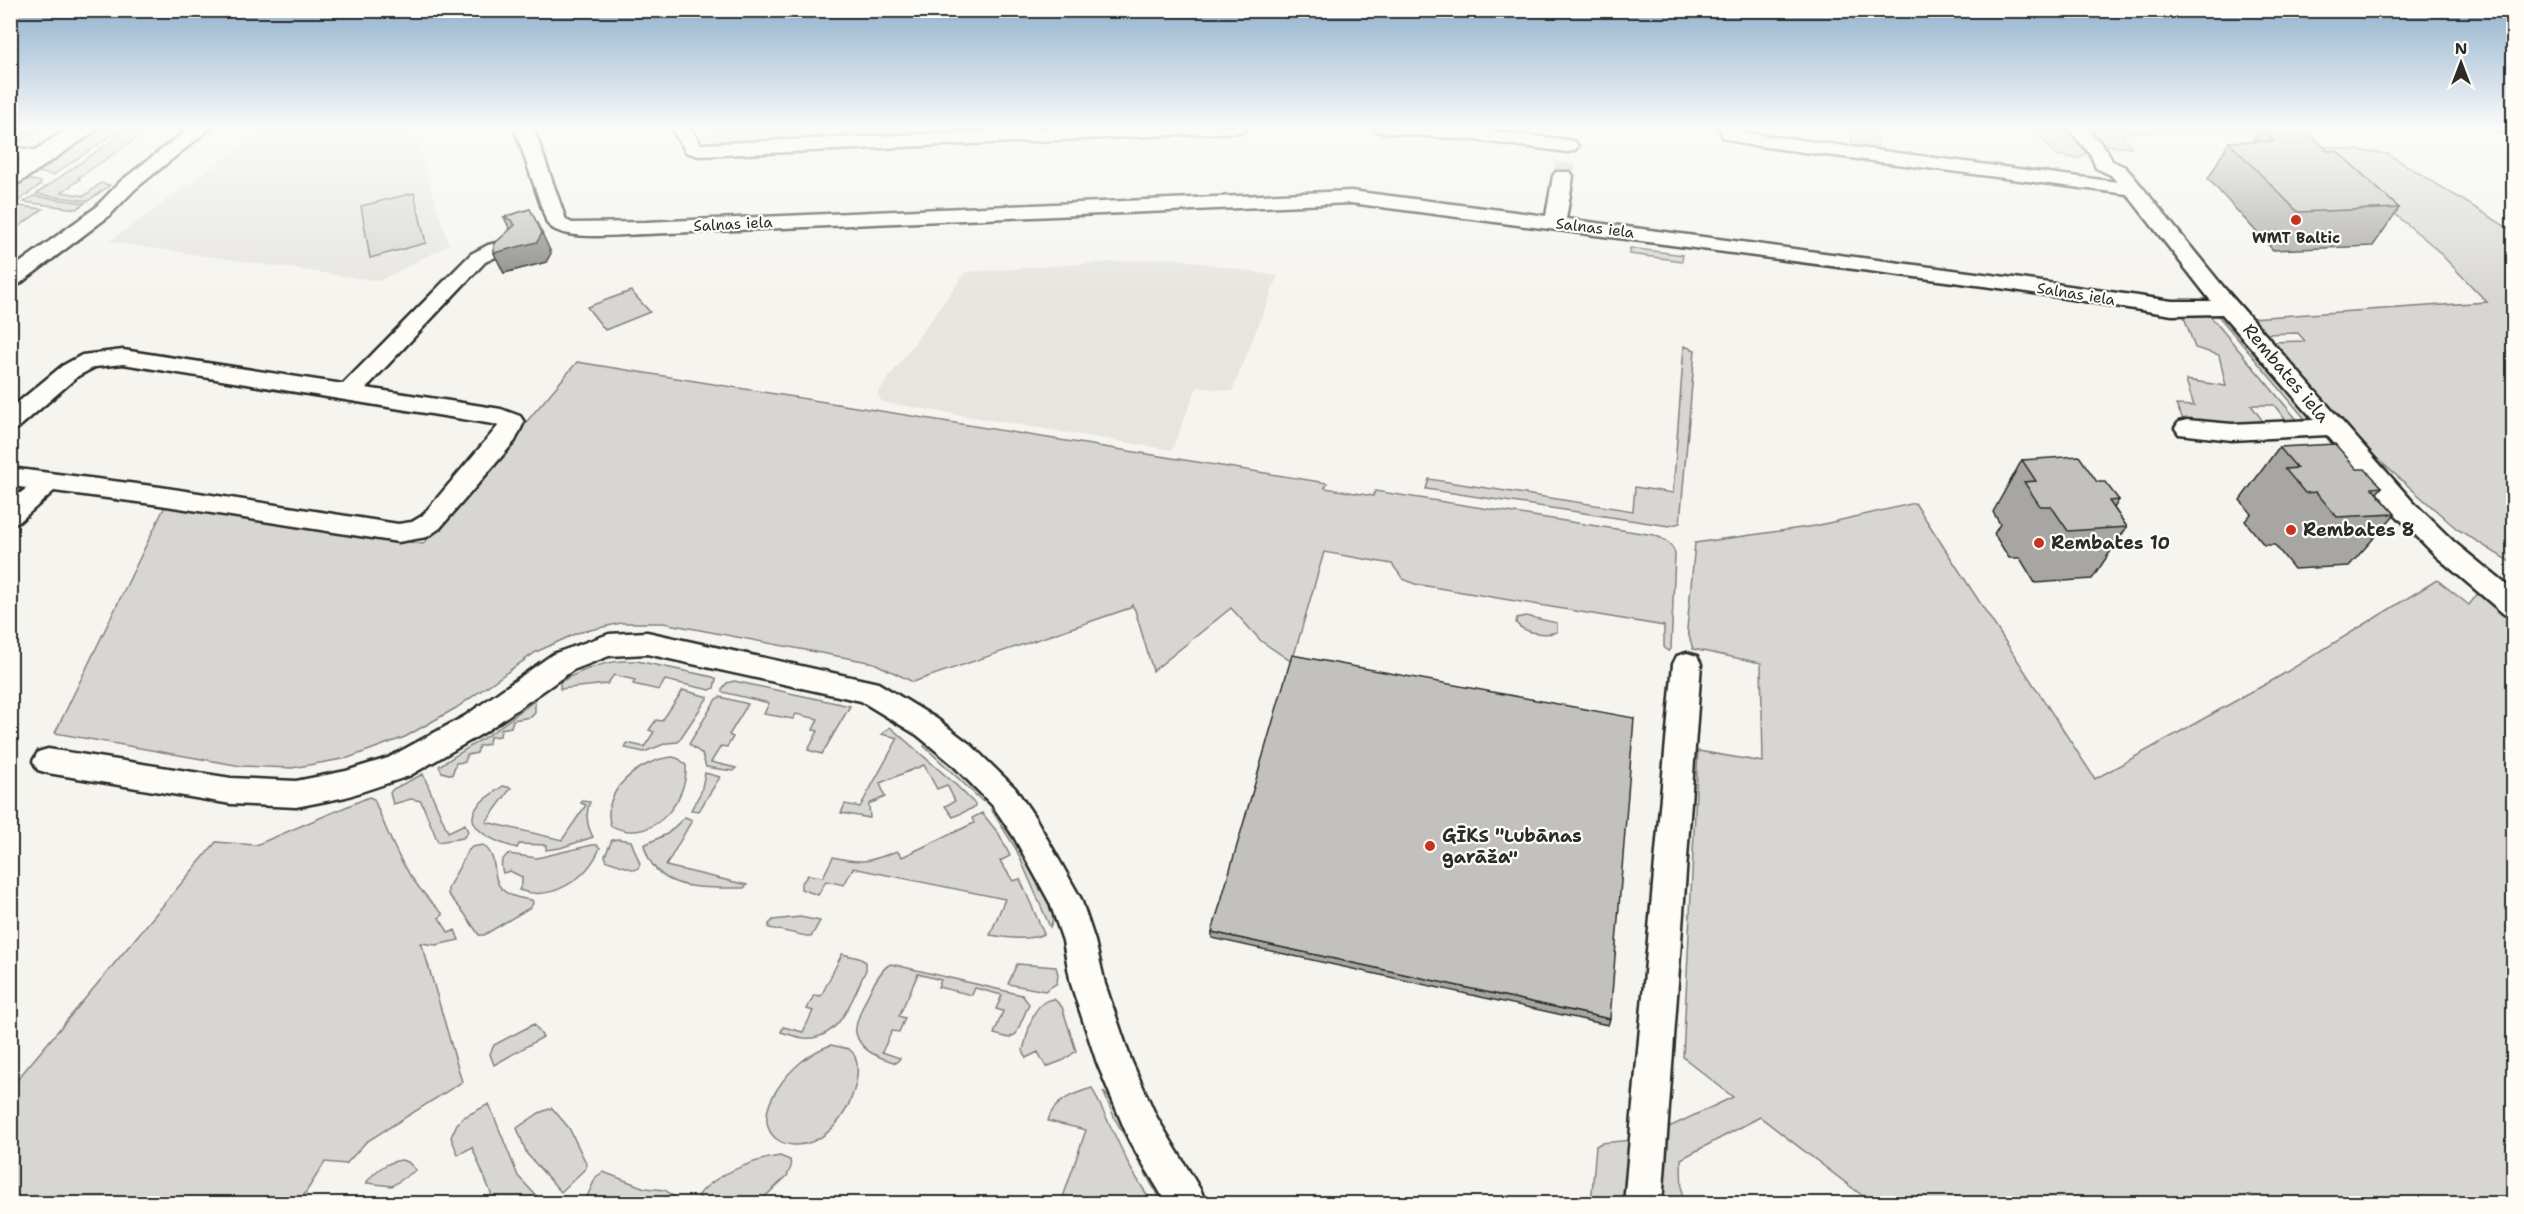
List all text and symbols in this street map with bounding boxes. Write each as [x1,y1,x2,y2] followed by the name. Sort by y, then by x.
[2431,33,2491,93] north arrow
[2455,38,2467,59] text: N
[693,212,774,236] street label: Salnas iela
[1555,213,1636,243] street label: Salnas iela
[2289,213,2303,227] marker: WMT Baltic
[2252,228,2340,248] place label: WMT Baltic
[2035,278,2117,310] street label: Salnas iela
[2237,318,2335,428] street label: Rembates iela
[2303,518,2414,542] place label: Rembates 8
[2284,523,2298,537] marker: Rembates 8
[2051,531,2170,555] place label: Rembates 10
[2032,536,2046,550] marker: Rembates 10
[1442,824,1582,869] place label: GĪKS "Lubānas garāža"
[1423,839,1437,853] marker: GĪKS "Lubānas garāža"

